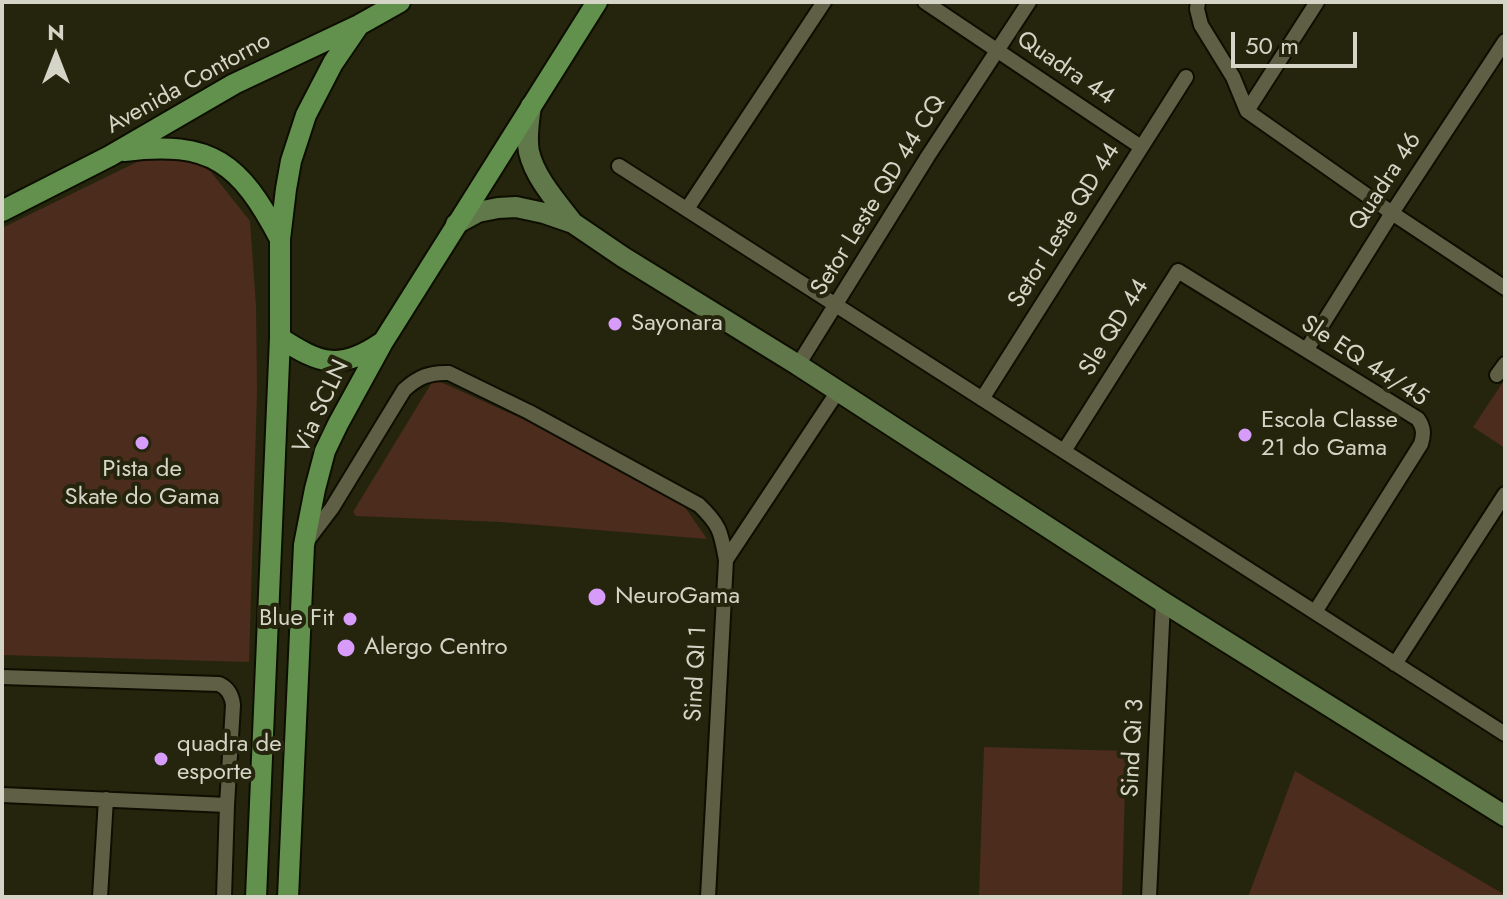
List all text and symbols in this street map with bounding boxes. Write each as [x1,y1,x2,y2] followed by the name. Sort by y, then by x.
[16,16,96,96] north arrow
[47,16,65,48] text: N
[1235,16,1361,66] scale bar
[1011,26,1119,112] street label: Quadra 44
[102,27,276,141] street label: Avenida Contorno
[1245,28,1299,63] text: 50 m
[806,90,952,302] street label: Setor Leste QD 44 CQ
[1344,127,1428,237] street label: Quadra 46
[1003,138,1127,314] street label: Setor Leste QD 44
[1074,274,1156,382] street label: Sle QD 44
[631,310,723,338] place label: Sayonara
[1295,310,1433,414] street label: Sle EQ 44/45
[606,315,624,333] marker: Sayonara
[288,356,356,458] street label: Via SCLN
[1261,407,1398,463] place label: Escola Classe 21 do Gama
[1236,426,1254,444] marker: Escola Classe 21 do Gama
[133,434,151,452] marker: Pista de Skate do Gama
[65,456,219,512] place label: Pista de Skate do Gama
[615,583,740,611] place label: NeuroGama
[586,586,608,608] marker: NeuroGama
[259,605,334,633] place label: Blue Fit
[341,610,359,628] marker: Blue Fit
[680,625,714,723] street label: Sind QI 1
[364,634,508,662] place label: Alergo Centro
[335,637,357,659] marker: Alergo Centro
[1117,698,1151,798] street label: Sind Qi 3
[177,731,282,787] place label: quadra de esporte
[152,750,170,768] marker: quadra de esporte

